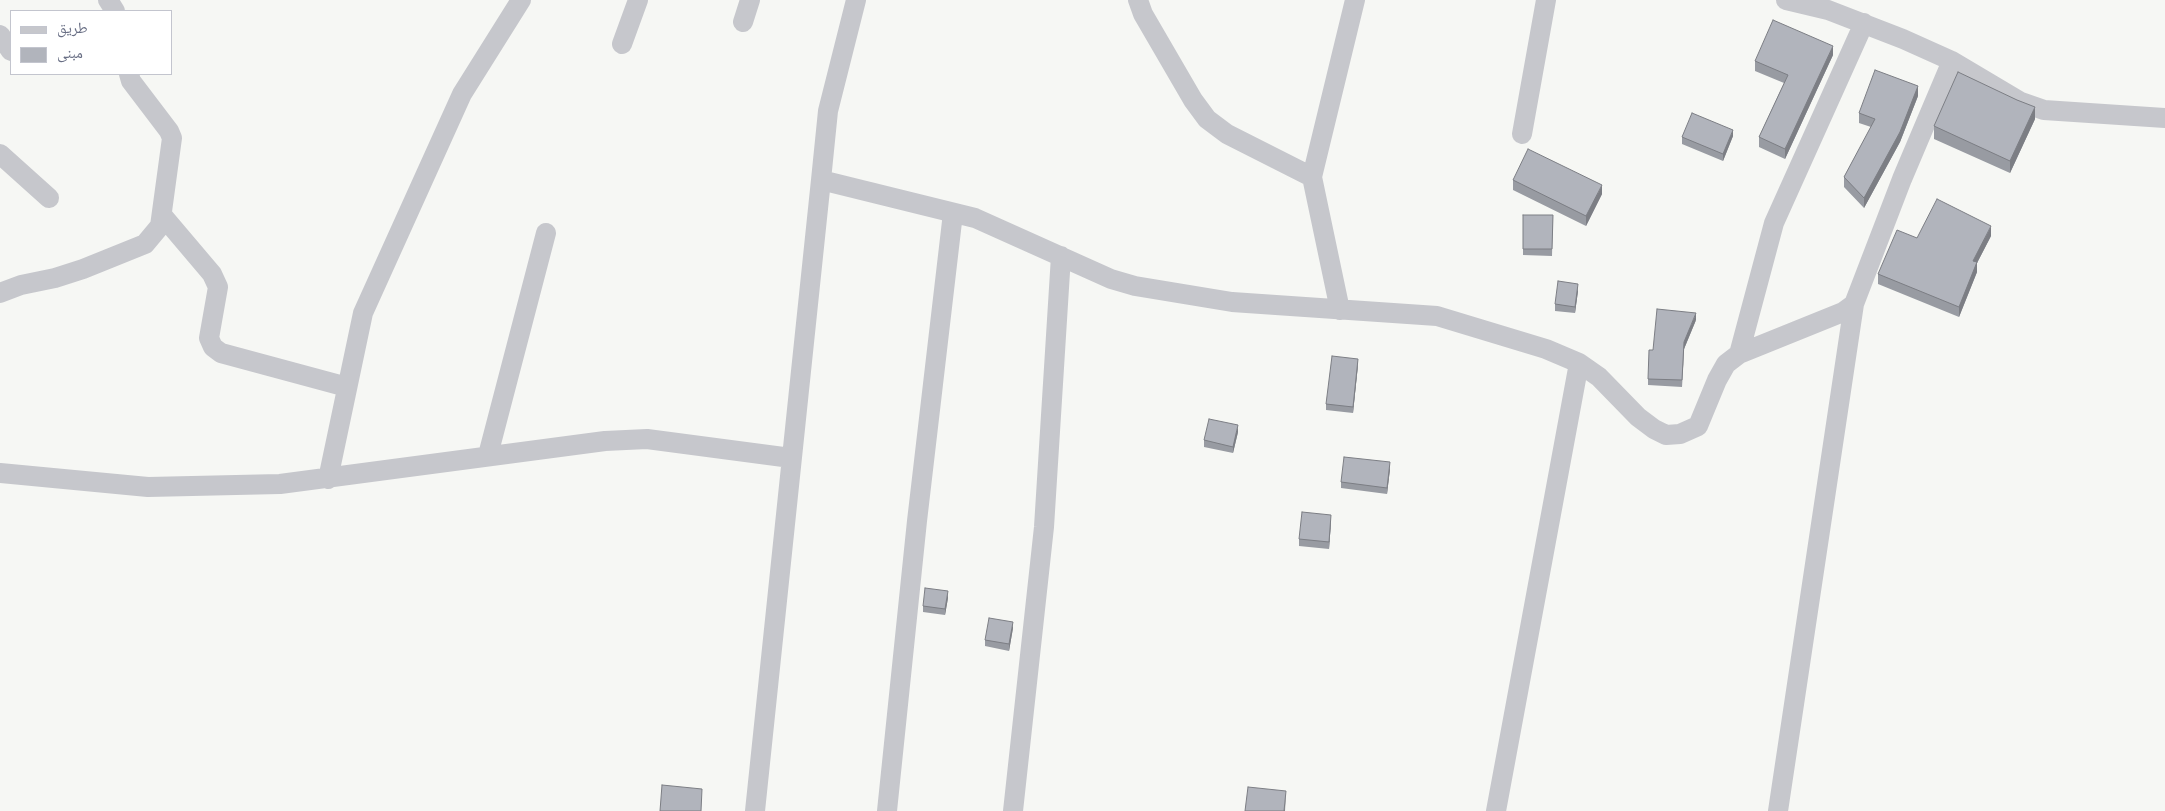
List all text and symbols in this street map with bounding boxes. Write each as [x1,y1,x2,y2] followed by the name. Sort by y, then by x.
[10,10,172,75] legend
[57,19,88,37] text: طريق
[57,44,83,62] text: مبنى

